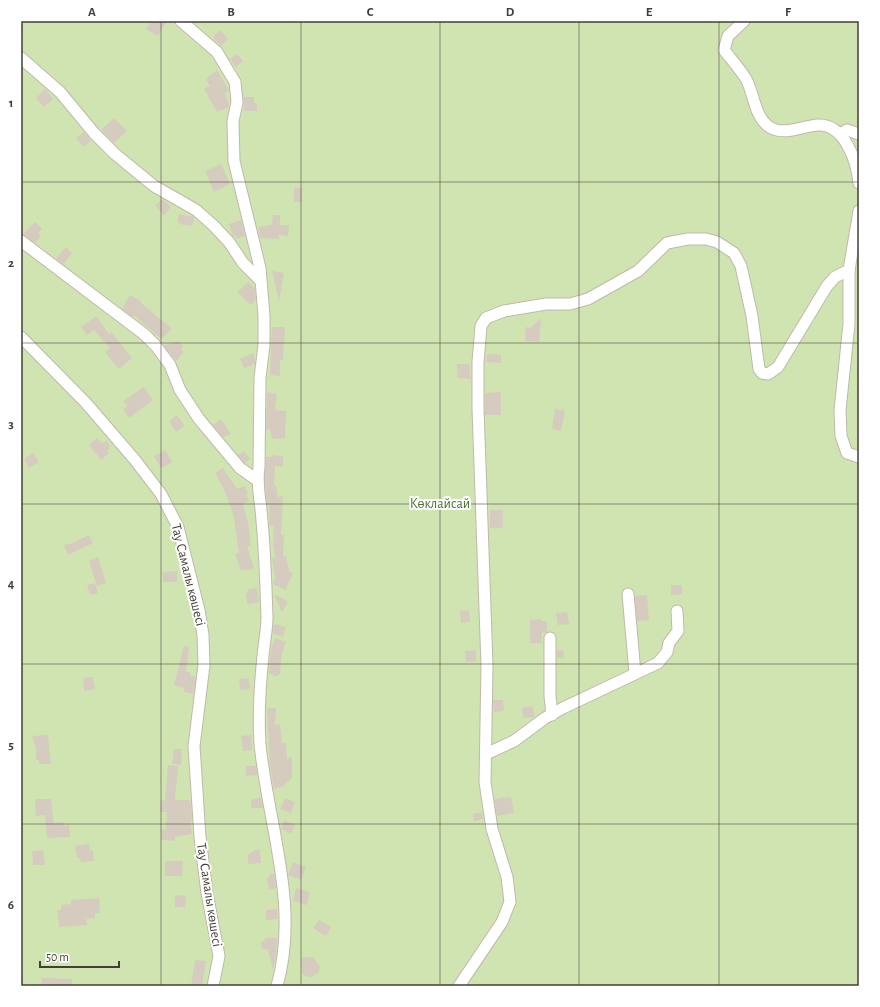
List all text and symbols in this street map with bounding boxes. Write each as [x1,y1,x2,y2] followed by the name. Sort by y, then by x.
[88,6,96,19] text: A
[227,6,235,19] text: B
[367,6,374,19] text: C
[506,6,515,19] text: D
[646,6,653,19] text: E
[785,6,792,19] text: F
[9,97,13,110] text: 1
[8,257,14,270] text: 2
[8,418,14,431] text: 3
[410,497,470,511] park label: Көклайсай
[169,522,207,628] street label: Тау Самалы көшесі
[8,578,15,591] text: 4
[8,739,14,752] text: 5
[194,842,224,948] street label: Тау Самалы көшесі
[8,899,14,912] text: 6
[40,943,119,969] scale bar
[46,951,69,963] text: 50 m

